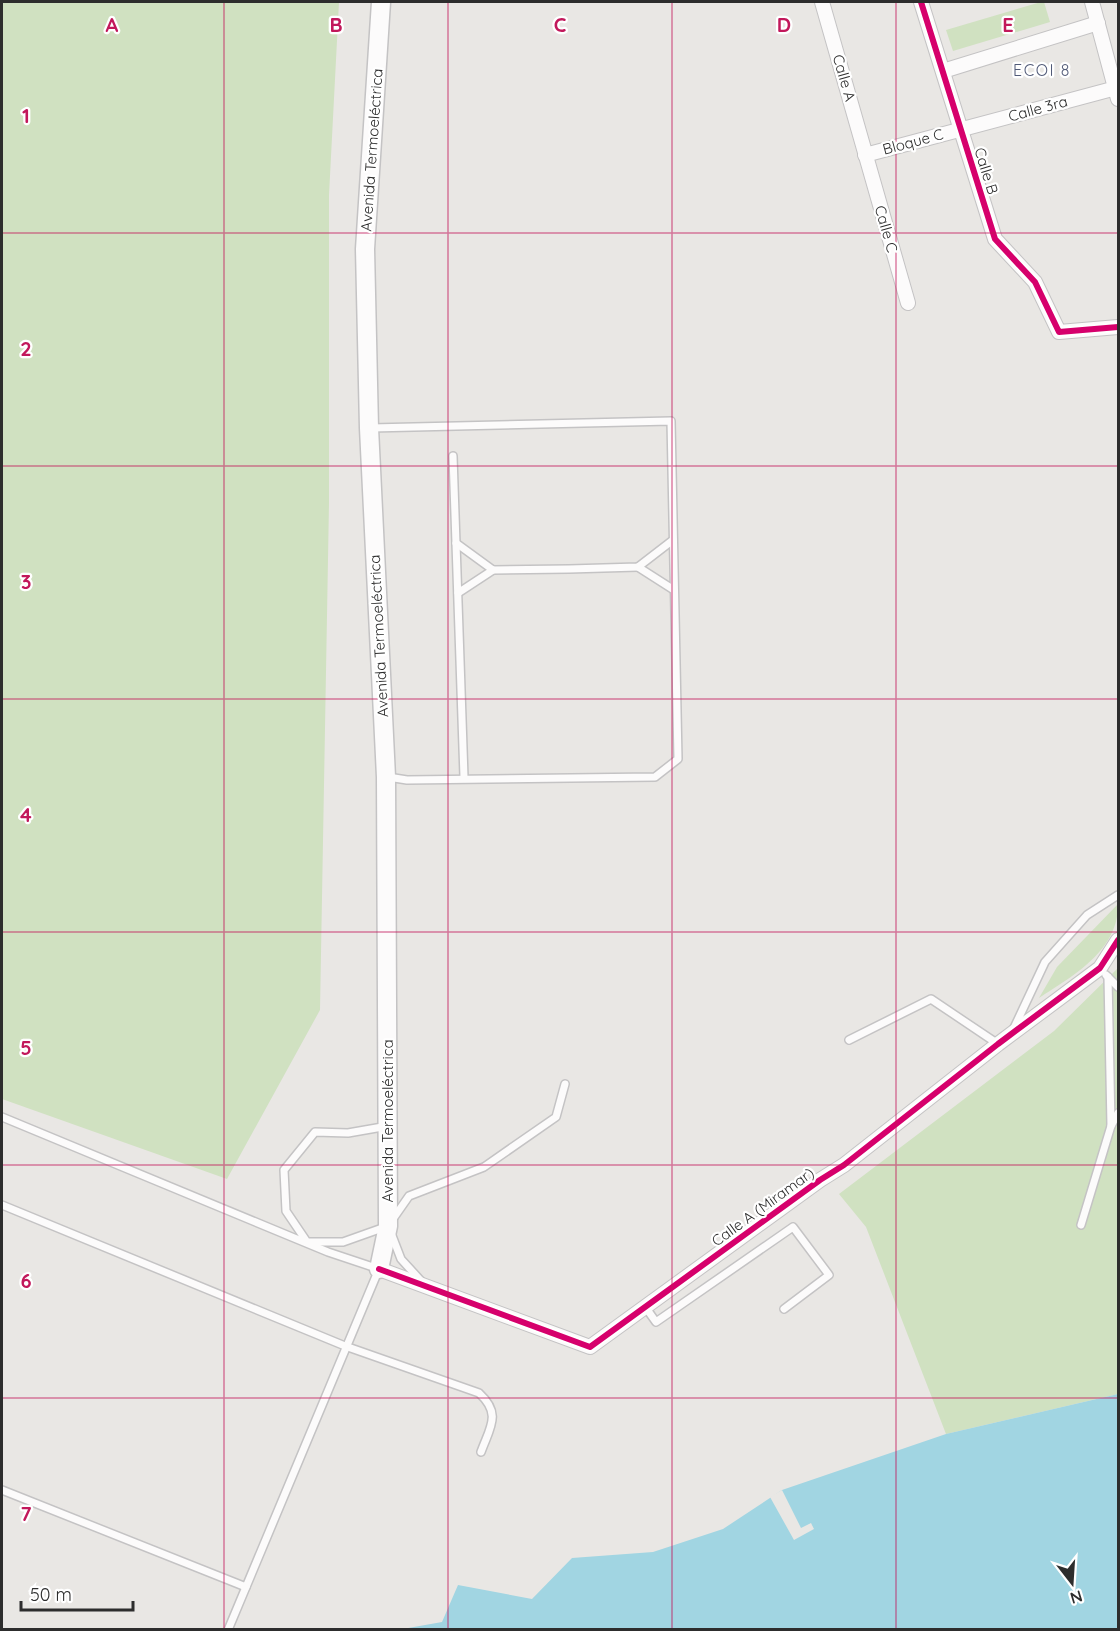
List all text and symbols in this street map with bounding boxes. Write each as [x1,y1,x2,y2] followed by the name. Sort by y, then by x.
[106,12,119,37] text: A
[329,12,343,37] text: B
[554,12,567,37] text: C
[777,12,791,37] text: D
[1002,12,1014,37] text: E
[829,52,860,104] street label: Calle A
[1013,60,1071,80] district label: ECOI 8
[356,68,387,232] street label: Avenida Termoeléctrica
[1006,91,1070,126] street label: Calle 3ra
[22,103,30,128] text: 1
[880,124,946,159] street label: Bloque C
[970,145,1003,197] street label: Calle B
[871,203,902,255] street label: Calle C
[20,336,32,361] text: 2
[365,554,392,718] street label: Avenida Termoeléctrica
[21,569,31,594] text: 3
[20,802,32,827] text: 4
[20,1035,32,1060] text: 5
[378,1040,397,1202] street label: Avenida Termoeléctrica
[708,1163,818,1250] street label: Calle A (Miramar)
[20,1268,32,1293] text: 6
[21,1501,32,1526] text: 7
[1042,1553,1102,1613] north arrow
[21,1574,134,1612] scale bar
[30,1583,72,1606] text: 50 m
[1068,1586,1085,1609] text: N

